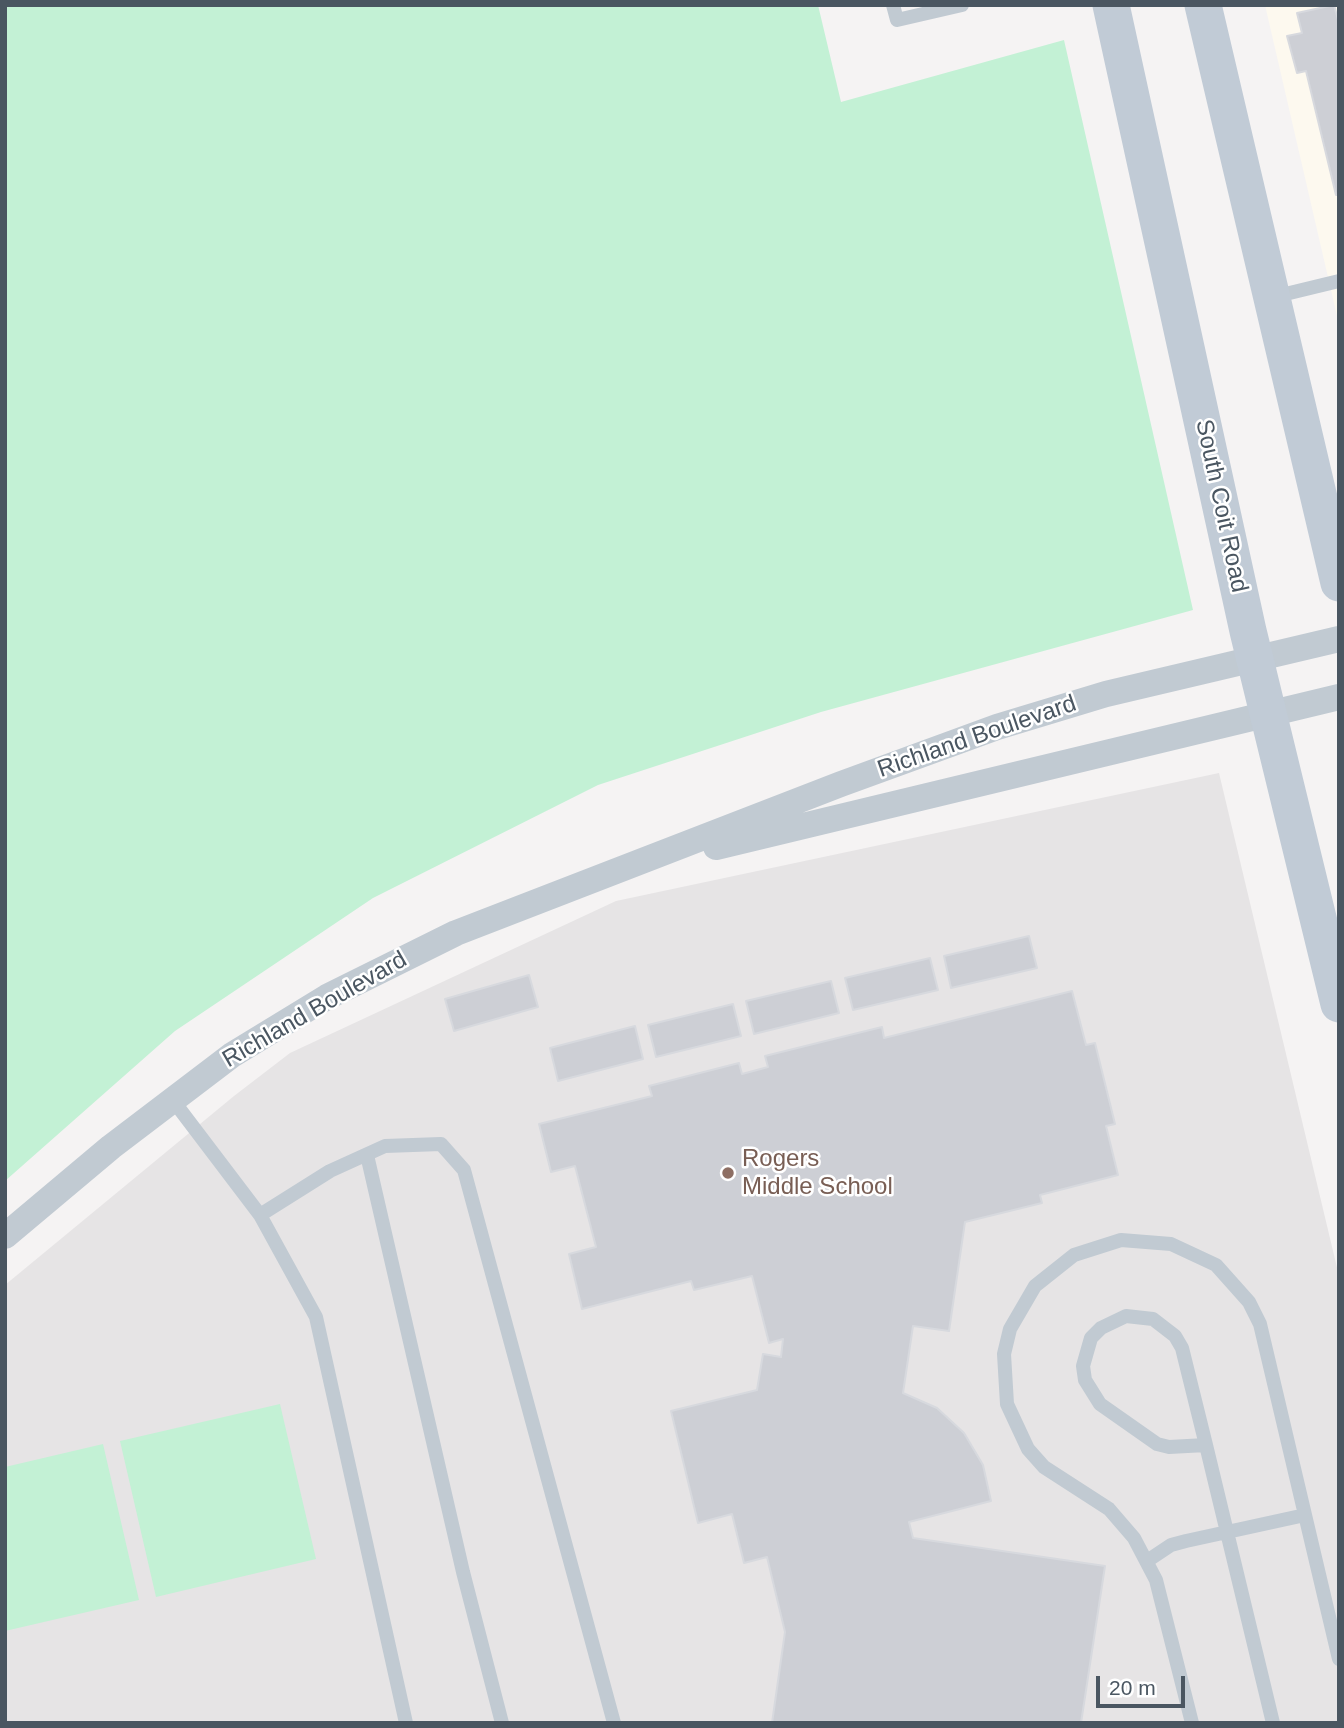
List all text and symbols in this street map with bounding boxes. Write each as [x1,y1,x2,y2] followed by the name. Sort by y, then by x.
[1189,417,1253,595] street label: South Coit Road
[874,690,1080,784] street label: Richland Boulevard
[218,945,412,1075] street label: Richland Boulevard
[742,1145,893,1201] place label: Rogers Middle School
[720,1165,736,1181] marker: Rogers Middle School
[1099,1662,1188,1706] scale bar
[1109,1676,1156,1699] text: 20 m

